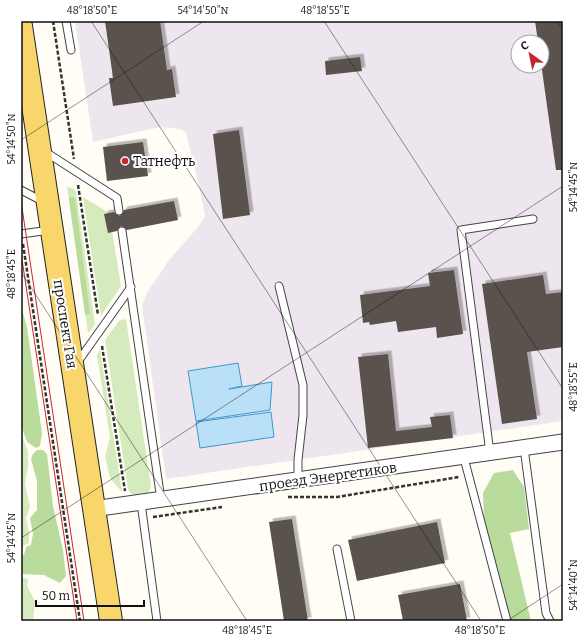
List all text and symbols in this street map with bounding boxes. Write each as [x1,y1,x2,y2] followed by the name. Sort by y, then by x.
[67,5,117,17] text: 48°18'50"E
[178,5,229,17] text: 54°14'50"N
[300,5,350,17] text: 48°18'55"E
[510,34,550,74] north arrow
[518,39,531,53] text: С
[6,113,18,164] text: 54°14'50"N
[133,153,195,170] place label: Татнефть
[120,156,130,166] marker: Татнефть
[568,162,580,212] text: 54°14'45"N
[6,249,18,299] text: 48°18'45"E
[50,278,80,370] street label: проспект Гая
[568,362,580,412] text: 48°18'55"E
[258,459,398,495] street label: проезд Энергетиков
[6,513,18,563] text: 54°14'45"N
[568,559,580,611] text: 54°14'40"N
[36,582,144,608] scale bar
[42,589,71,603] text: 50 m
[222,625,272,637] text: 48°18'45"E
[455,625,505,637] text: 48°18'50"E

